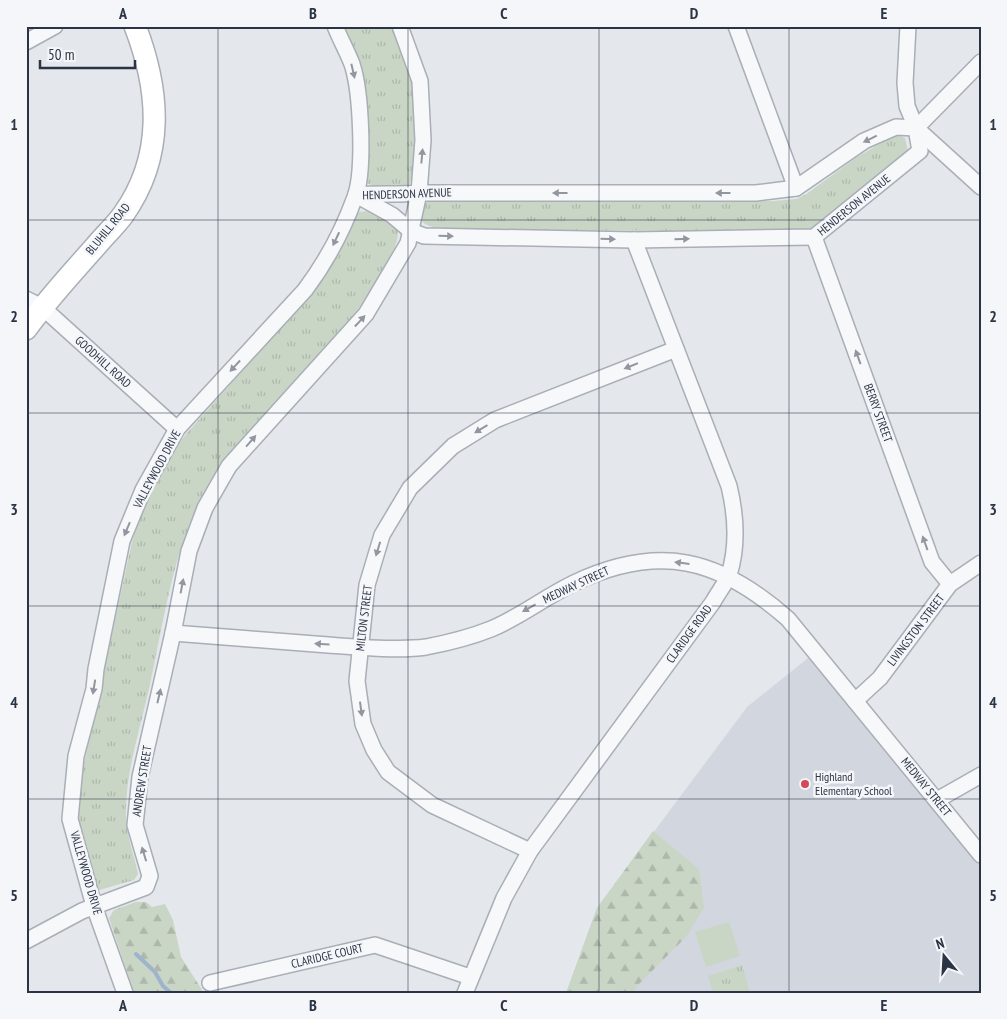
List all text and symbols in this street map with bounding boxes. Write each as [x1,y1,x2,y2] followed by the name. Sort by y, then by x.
[118,3,128,23] text: A
[309,3,317,23] text: B
[500,3,508,23] text: C
[690,3,699,23] text: D
[881,3,888,23] text: E
[40,38,135,70] scale bar
[48,45,74,64] text: 50 m
[349,64,357,79] one-way arrow
[10,114,18,134] text: 1
[989,114,997,134] text: 1
[862,134,877,143] one-way arrow
[418,148,426,164] one-way arrow
[814,171,893,239] street label: HENDERSON AVENUE
[362,184,452,203] street label: HENDERSON AVENUE
[552,189,568,197] one-way arrow
[714,189,730,197] one-way arrow
[82,200,133,257] street label: BLUHILL ROAD
[332,232,340,246] one-way arrow
[438,232,454,240] one-way arrow
[600,235,616,243] one-way arrow
[675,235,691,243] one-way arrow
[10,306,18,326] text: 2
[989,306,997,326] text: 2
[354,315,366,327] one-way arrow
[72,332,135,391] street label: GOODHILL ROAD
[854,350,861,365] one-way arrow
[229,359,241,371] one-way arrow
[623,363,638,371] one-way arrow
[861,381,896,445] street label: BERRY STREET
[474,424,487,433] one-way arrow
[129,427,184,511] street label: VALLEYWOOD DRIVE
[245,436,257,448] one-way arrow
[10,499,18,519] text: 3
[989,499,997,519] text: 3
[123,521,131,536] one-way arrow
[921,535,929,550] one-way arrow
[373,542,381,557] one-way arrow
[673,559,689,567] one-way arrow
[540,562,612,606] street label: MEDWAY STREET
[179,577,187,593] one-way arrow
[352,583,375,652] street label: MILTON STREET
[884,590,948,669] street label: LIVINGSTON STREET
[662,602,715,666] street label: CLARIDGE ROAD
[522,604,537,612] one-way arrow
[314,640,330,648] one-way arrow
[89,680,97,696] one-way arrow
[155,688,163,703] one-way arrow
[10,692,18,712] text: 4
[989,692,997,712] text: 4
[357,702,365,718] one-way arrow
[128,744,155,817] street label: ANDREW STREET
[898,754,955,820] street label: MEDWAY STREET
[815,769,892,798] place label: Highland Elementary School
[799,778,811,790] marker: Highland Elementary School
[67,828,106,917] street label: VALLEYWOOD DRIVE
[139,847,147,862] one-way arrow
[10,885,18,905] text: 5
[989,885,997,905] text: 5
[920,932,970,982] north arrow
[934,934,946,953] text: N
[289,940,365,971] street label: CLARIDGE COURT
[118,995,128,1015] text: A
[309,995,317,1015] text: B
[500,995,508,1015] text: C
[690,995,699,1015] text: D
[881,995,888,1015] text: E

